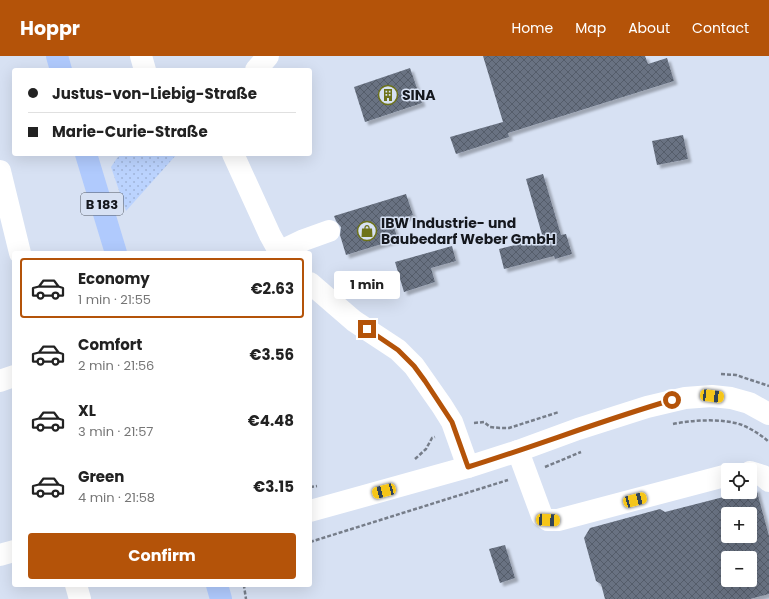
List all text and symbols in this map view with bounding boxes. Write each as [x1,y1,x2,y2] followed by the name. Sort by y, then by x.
[20,15,80,42] text: Hoppr
[511,18,553,38] text: Home
[575,18,606,38] text: Map
[628,18,670,38] text: About
[692,18,749,38] text: Contact
[52,83,257,104] text: Justus-von-Liebig-Straße
[377,84,399,106] building icon: SINA
[402,85,436,105] place label: SINA
[52,121,208,142] text: Marie-Curie-Straße
[81,193,123,215] road number: B 183
[381,213,556,249] place label: IBW Industrie- und Baubedarf Weber GmbH
[356,220,378,242] shop icon: IBW Industrie- und Baubedarf Weber GmbH
[78,268,150,289] text: Economy
[30,270,66,306] icon: car
[334,271,400,299] callout: 1 min
[350,275,384,294] text: 1 min
[251,278,294,299] text: €2.63
[78,290,151,309] text: 1 min · 21:55
[358,320,376,338] route end
[78,334,142,355] text: Comfort
[30,336,66,372] icon: car
[249,344,294,365] text: €3.56
[78,356,154,375] text: 2 min · 21:56
[699,389,725,403] car
[663,391,681,409] route start
[78,400,96,421] text: XL
[30,402,66,438] icon: car
[248,410,294,431] text: €4.48
[78,422,153,441] text: 3 min · 21:57
[721,463,757,587] map controls
[721,463,757,499] button: locate
[78,466,124,487] text: Green
[30,468,66,504] icon: car
[253,476,294,497] text: €3.15
[371,482,397,500] car
[78,488,155,507] text: 4 min · 21:58
[622,491,648,509] car
[721,507,757,543] button: +
[536,513,560,527] car
[28,533,296,579] button: Confirm
[721,551,757,587] button: −

